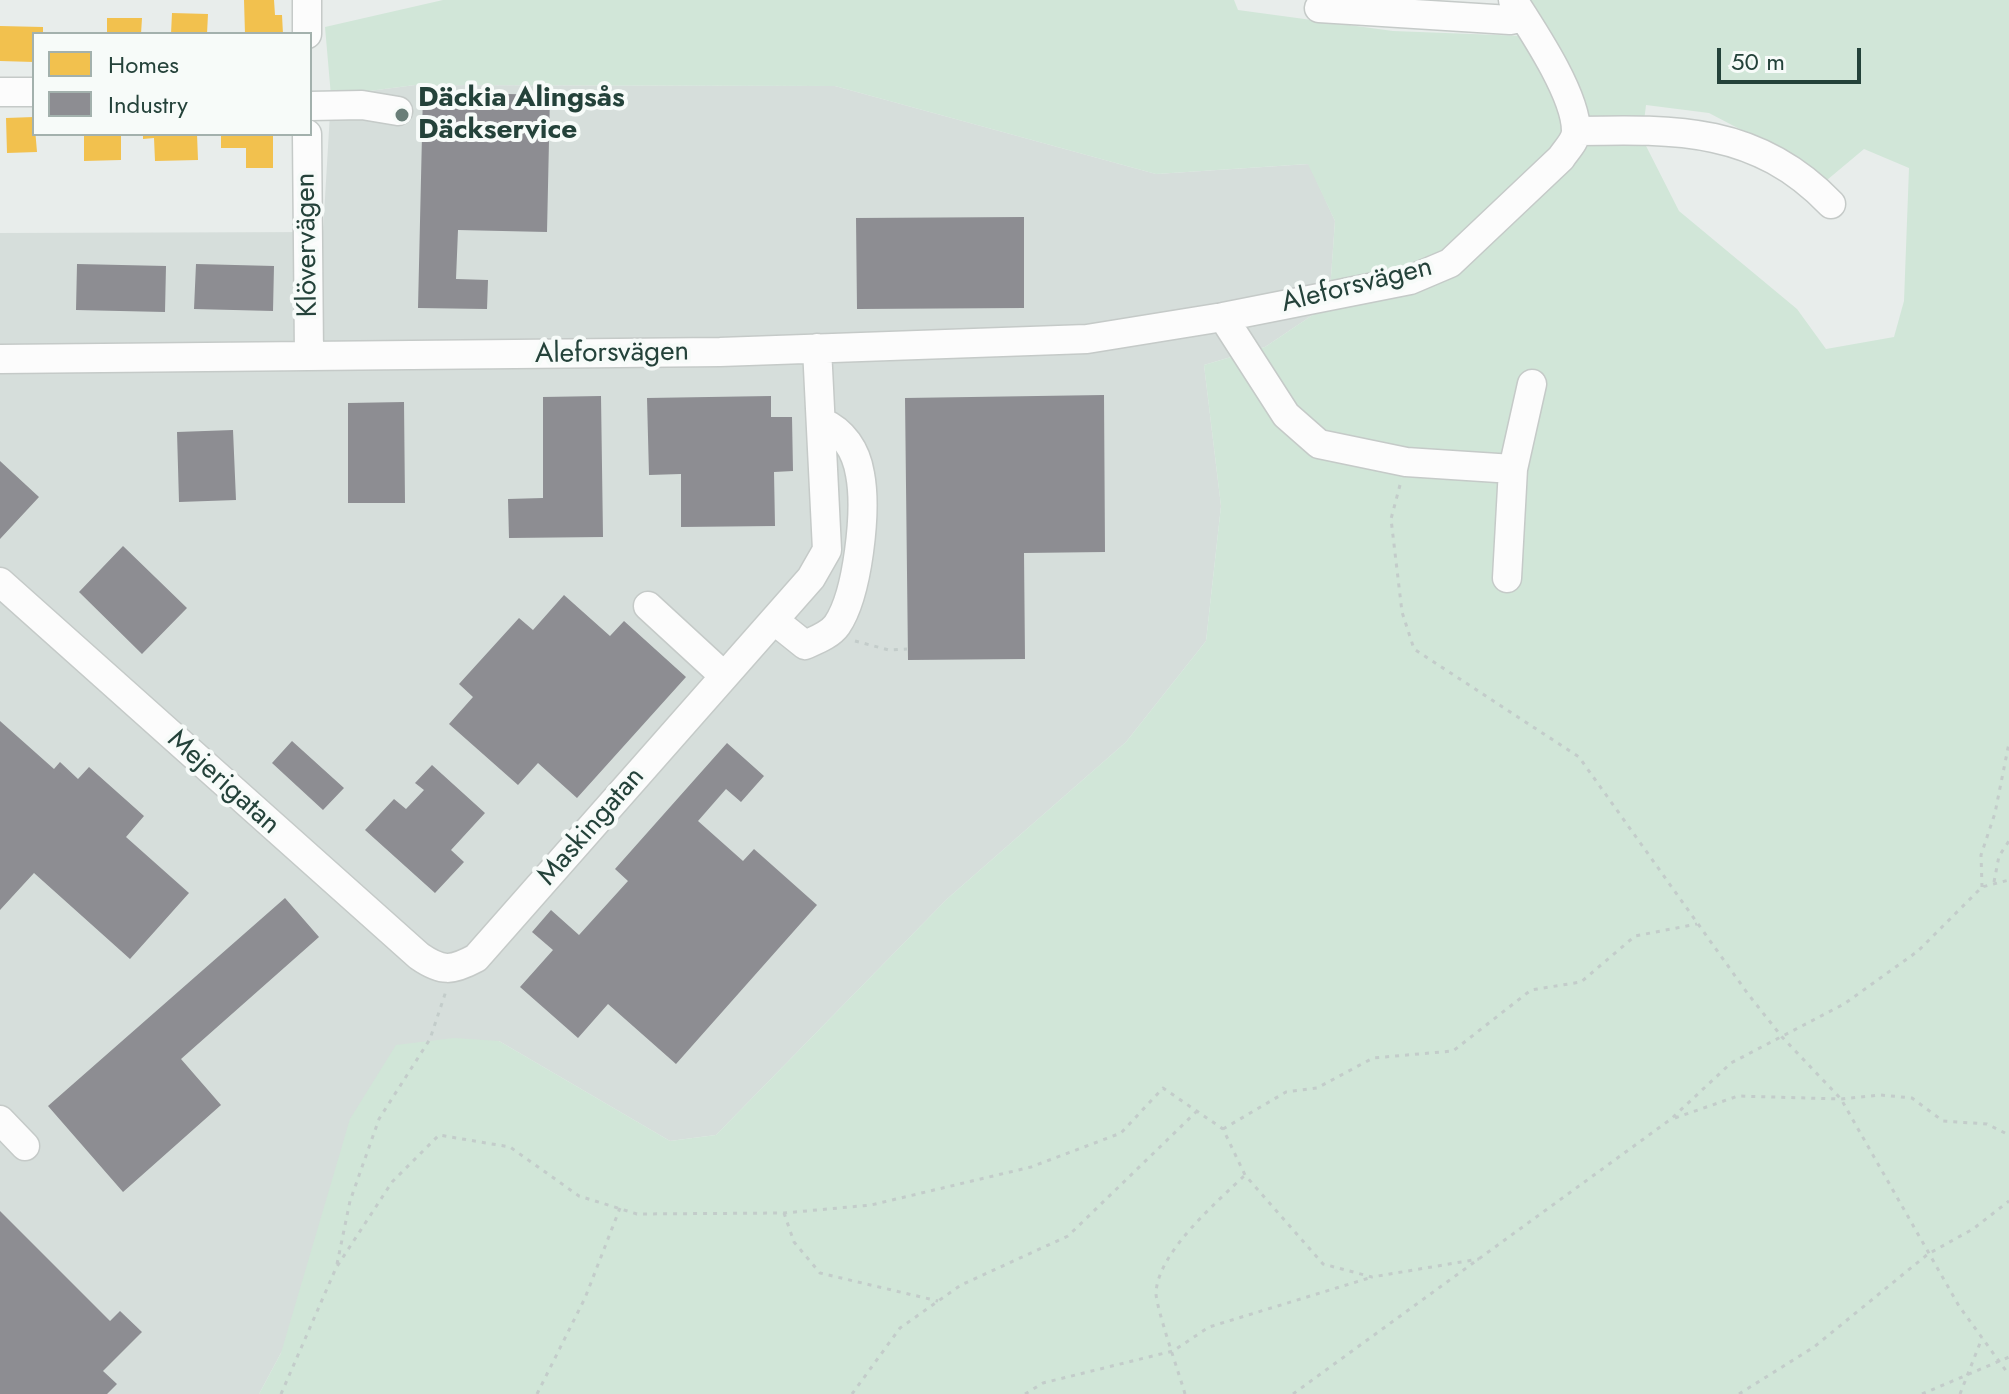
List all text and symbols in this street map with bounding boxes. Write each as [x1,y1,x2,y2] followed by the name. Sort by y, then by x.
[32,32,312,136] legend
[1721,32,1865,82] scale bar
[1731,44,1785,79] text: 50 m
[108,47,179,82] text: Homes
[418,82,625,148] place label: Däckia Alingsås Däckservice
[108,87,188,122] text: Industry
[393,106,411,124] marker: Däckia Alingsås Däckservice
[290,172,326,318] street label: Klövervägen
[1278,251,1436,321] street label: Aleforsvägen
[535,336,689,372] street label: Aleforsvägen
[160,724,286,842] street label: Mejerigatan
[531,761,653,893] street label: Maskingatan

